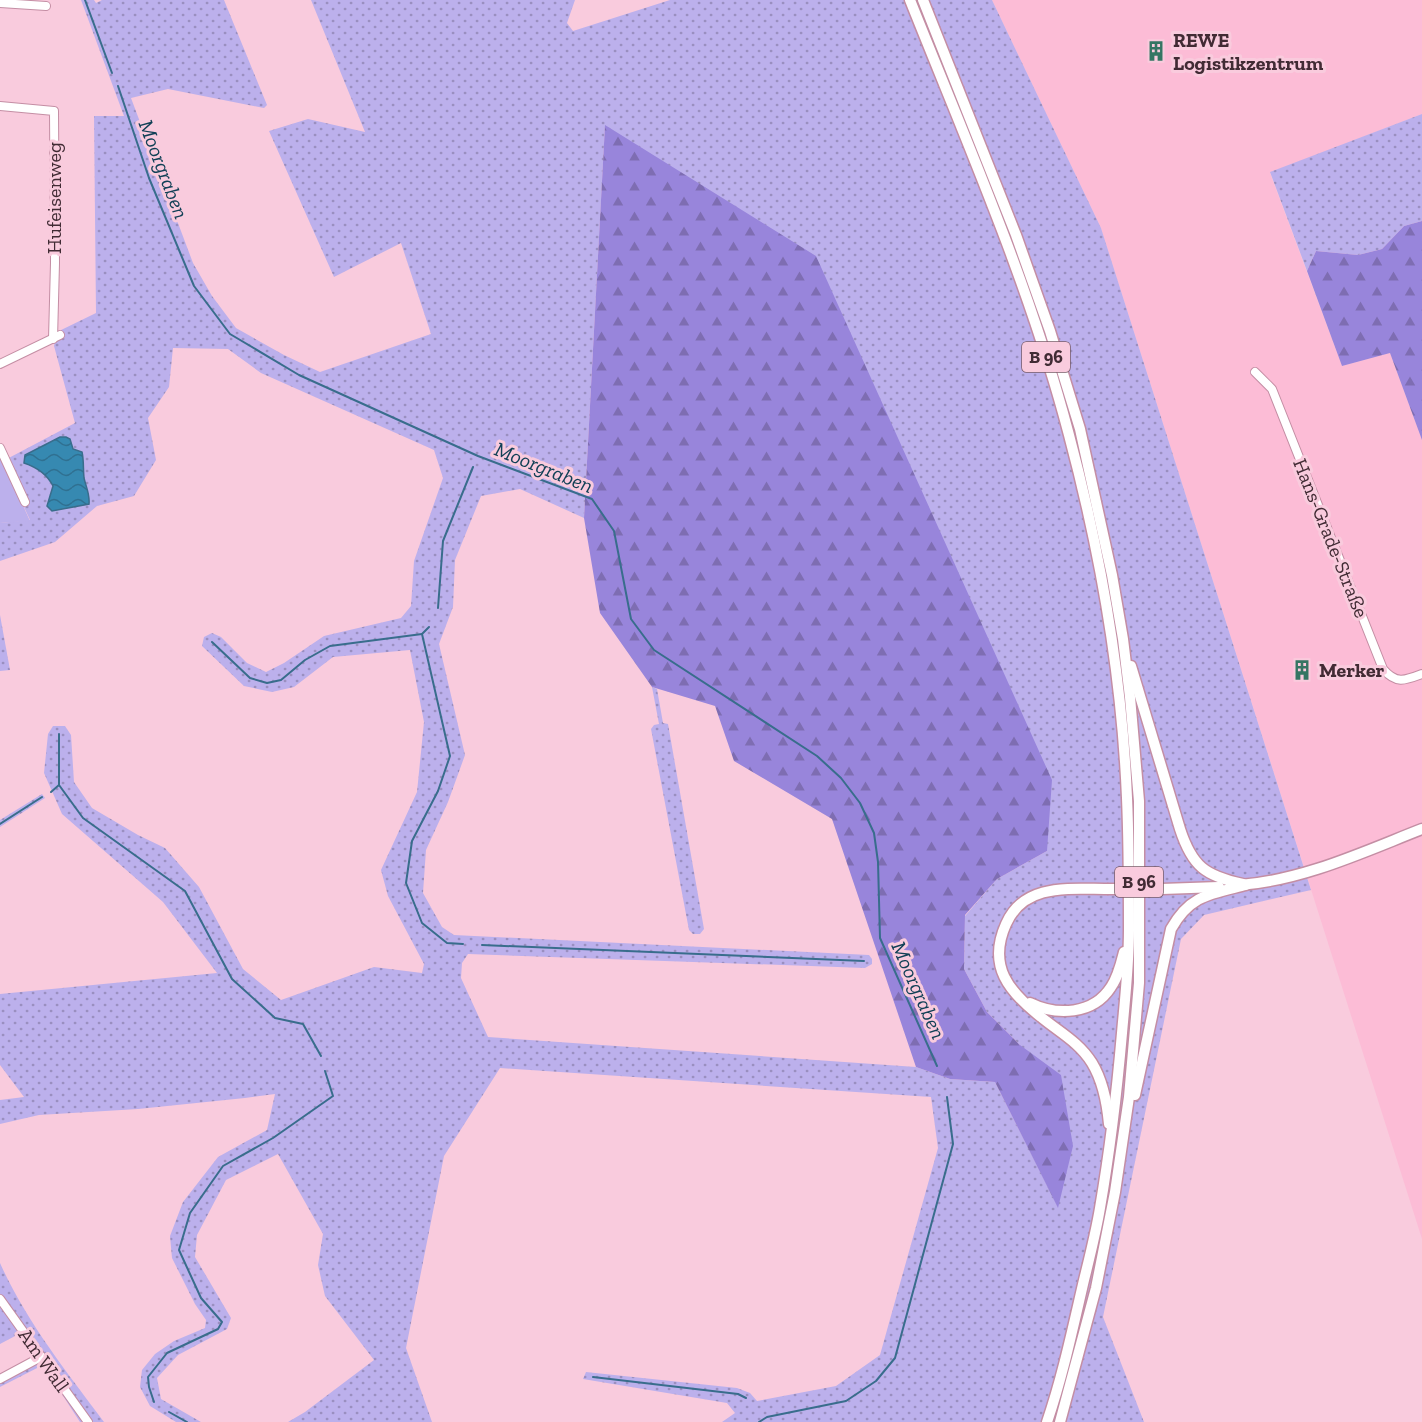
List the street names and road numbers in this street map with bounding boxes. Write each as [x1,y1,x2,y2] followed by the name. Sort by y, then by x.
[42,142,66,254] street label: Hufeisenweg
[1022,342,1070,372] road number: B 96
[1288,455,1374,621] street label: Hans-Grade-Straße
[1115,867,1163,897] road number: B 96
[13,1324,75,1396] street label: Am Wall

